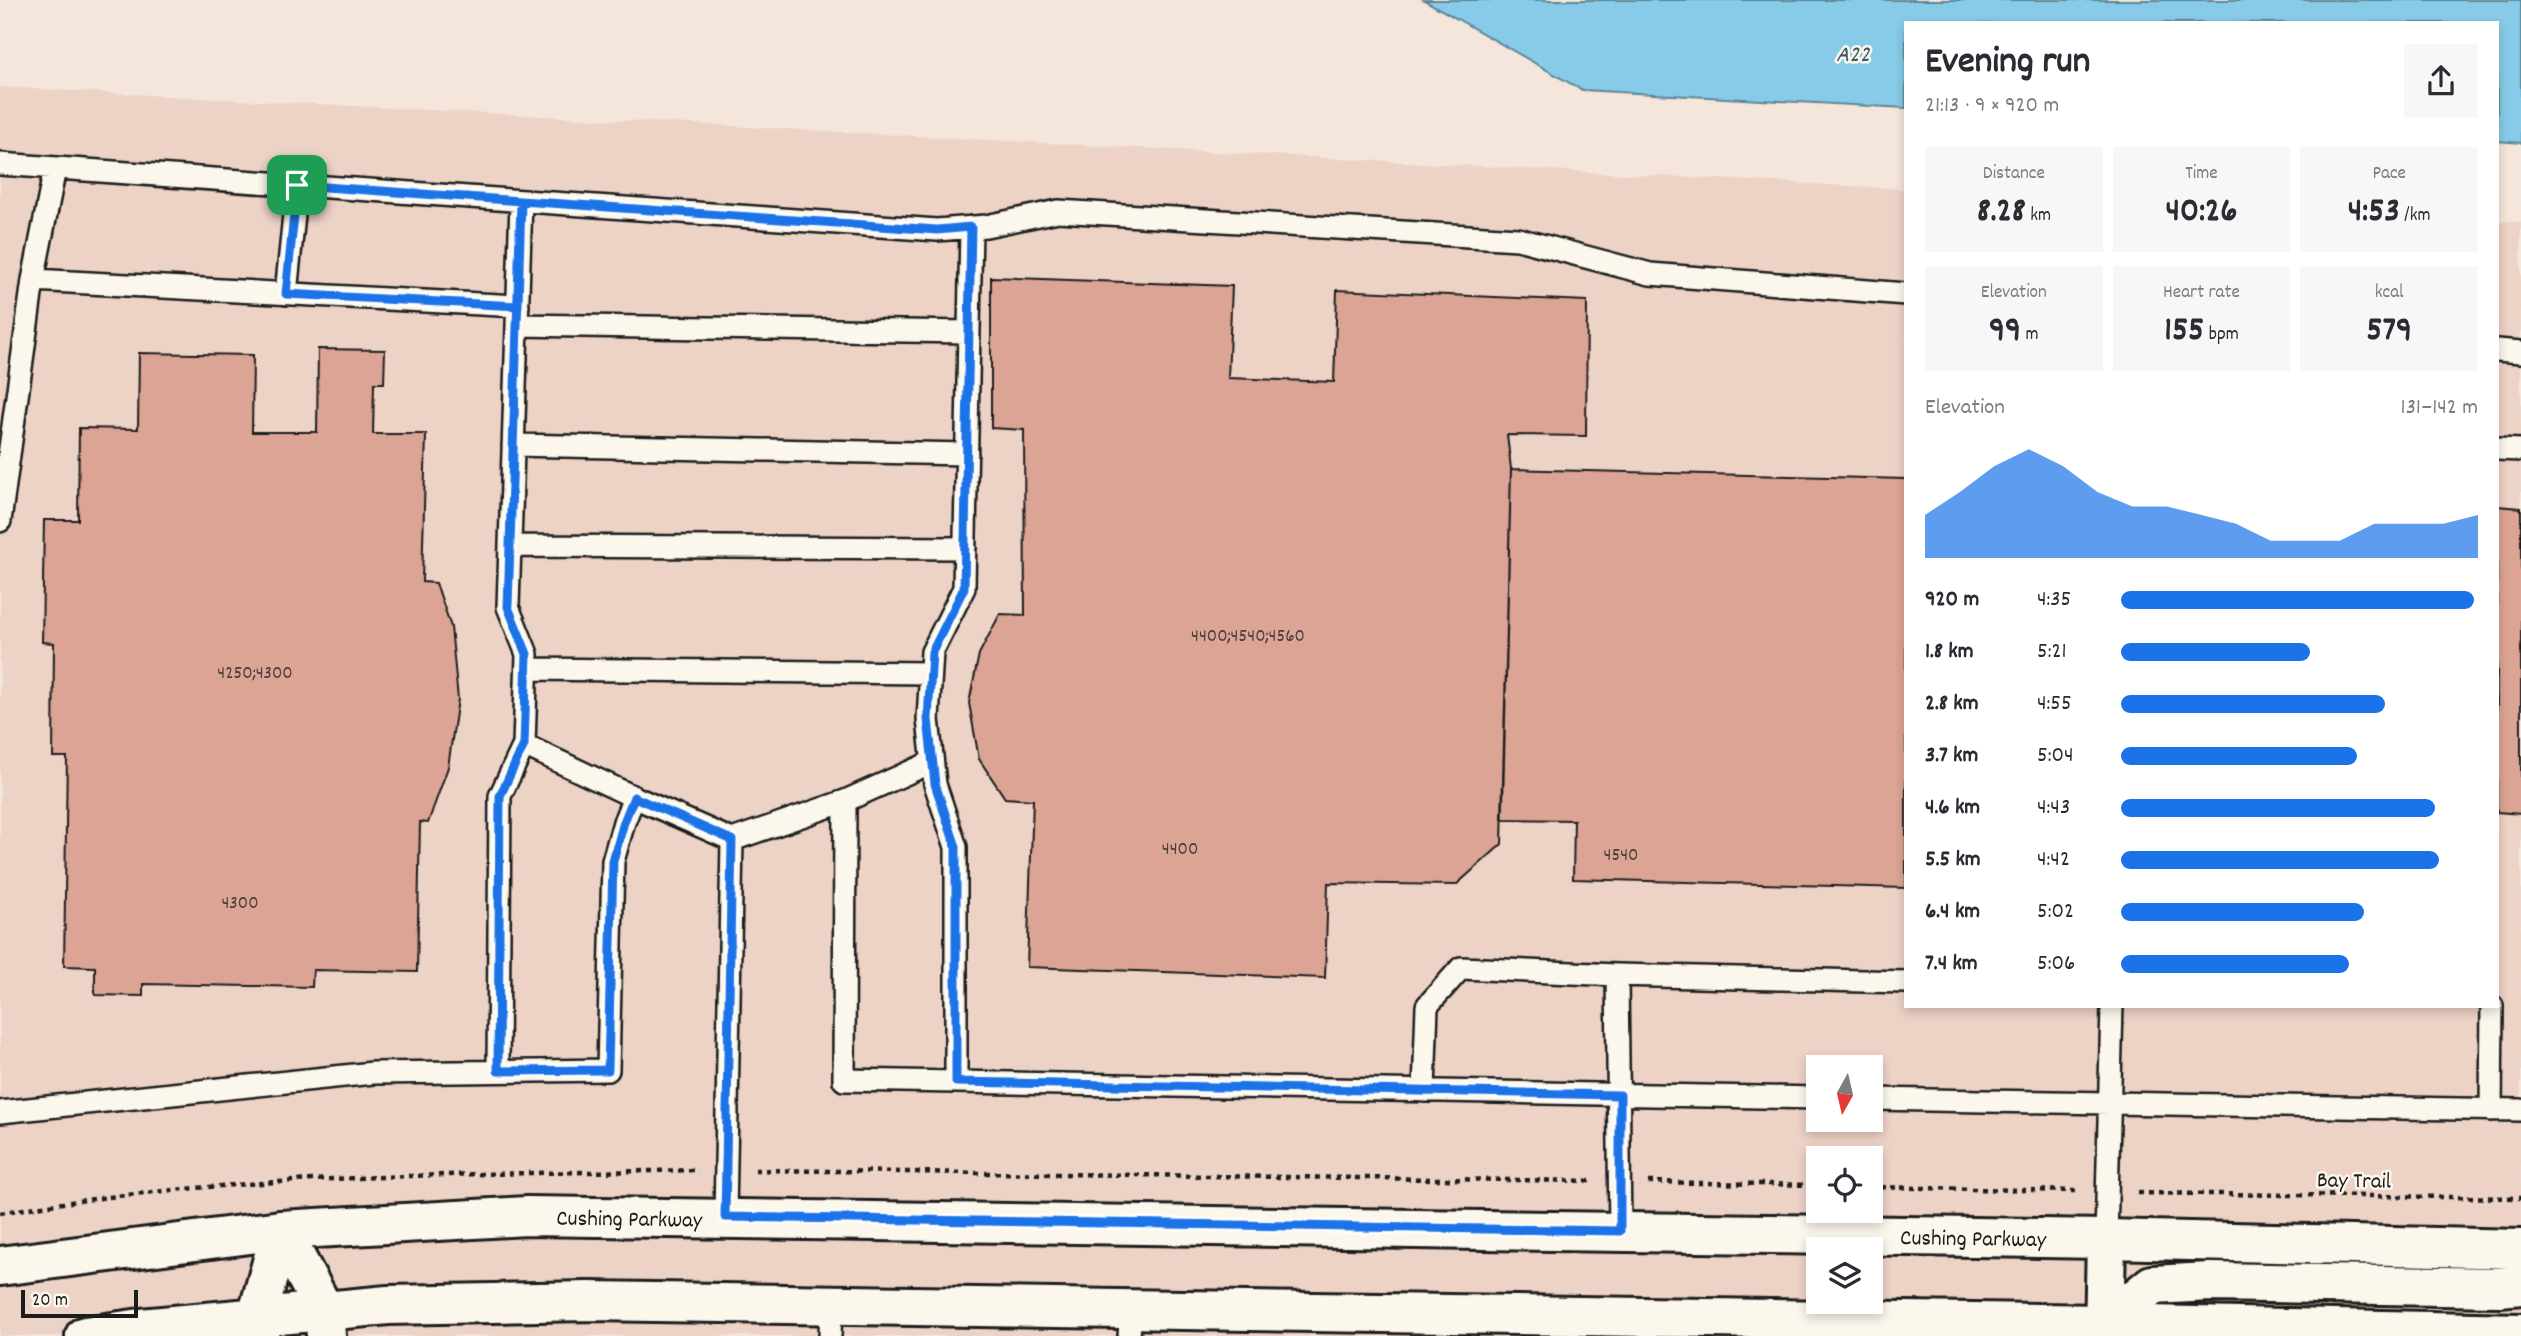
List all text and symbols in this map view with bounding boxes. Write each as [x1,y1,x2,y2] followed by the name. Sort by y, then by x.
[1925,36,2090,91] text: Evening run
[1836,39,1871,73] water label: A22
[2404,44,2478,118] button: share
[1925,90,2059,123] text: 21:13 · 9 × 920 m
[267,155,327,215] pin
[1983,161,2045,188] text: Distance
[2185,161,2218,188] text: Time
[2372,161,2406,188] text: Pace
[278,166,316,204] icon: arrive
[1977,188,2026,238] text: 8.28
[2166,188,2237,238] text: 40:26
[2348,188,2400,238] text: 4:53
[2026,203,2051,230] text: km
[2400,203,2431,230] text: /km
[1981,280,2047,307] text: Elevation
[2163,280,2240,307] text: Heart rate
[2375,280,2404,307] text: kcal
[1989,307,2021,357] text: 99
[2164,307,2204,357] text: 155
[2366,307,2412,357] text: 579
[2021,322,2039,349] text: m
[2204,322,2239,349] text: bpm
[1925,392,2005,425] text: Elevation
[2401,392,2478,425] text: 131–142 m
[1925,584,1979,617] text: 920 m
[2037,584,2071,617] text: 4:35
[1191,624,1305,651] house number: 4400;4540;4560
[1925,636,1974,669] text: 1.8 km
[2037,636,2067,669] text: 5:21
[217,661,293,688] house number: 4250;4300
[1925,688,1979,721] text: 2.8 km
[2037,688,2072,721] text: 4:55
[1925,740,1978,773] text: 3.7 km
[2037,740,2074,773] text: 5:04
[1925,792,1980,825] text: 4.6 km
[2037,792,2070,825] text: 4:43
[1162,837,1198,864] house number: 4400
[1604,843,1638,870] house number: 4540
[1925,844,1981,877] text: 5.5 km
[2037,844,2070,877] text: 4:42
[221,891,259,918] house number: 4300
[1925,896,1980,929] text: 6.4 km
[2037,896,2074,929] text: 5:02
[1925,948,1978,981] text: 7.4 km
[2037,948,2075,981] text: 5:06
[1806,1055,1883,1132] north arrow
[1806,1055,1883,1314] map controls
[1806,1146,1883,1223] button: locate
[2316,1165,2392,1200] street label: Bay Trail
[556,1203,703,1239] street label: Cushing Parkway
[1900,1223,2047,1258] street label: Cushing Parkway
[1806,1237,1883,1314] button: layers
[21,1287,138,1319] scale bar
[32,1288,68,1315] text: 20 m

